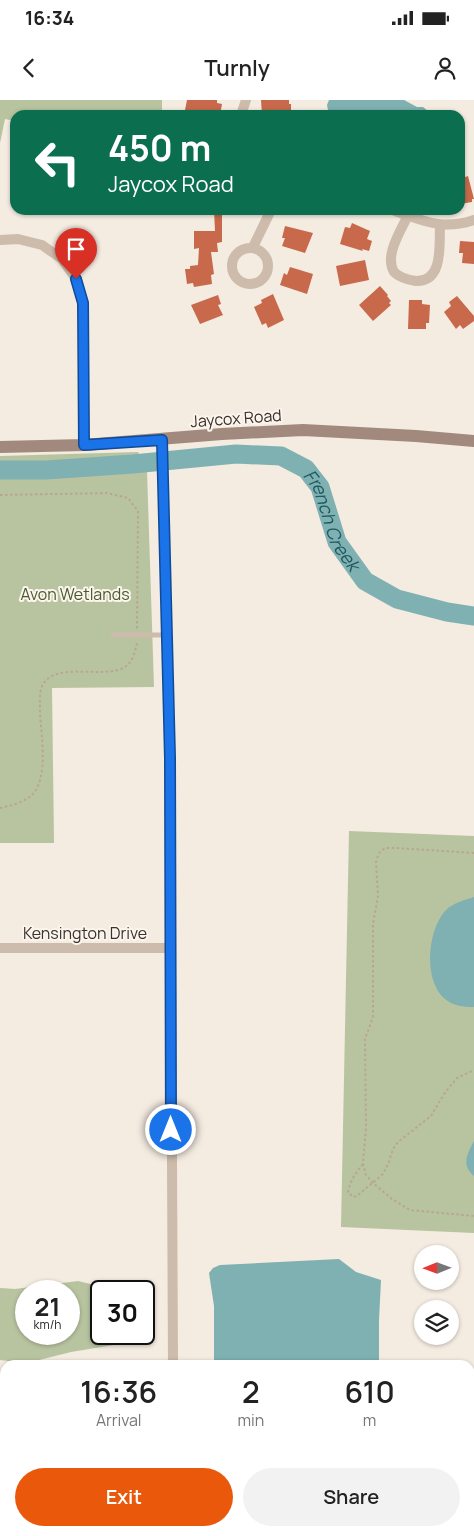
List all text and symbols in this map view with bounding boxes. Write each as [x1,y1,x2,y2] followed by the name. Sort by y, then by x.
[25,5,74,31] text: 16:34
[204,53,270,83] text: Turnly
[15,54,43,82] icon: back
[431,54,459,82] icon: person
[108,124,211,172] text: 450 m
[25,130,90,195] icon: left
[108,169,234,199] text: Jaycox Road
[55,228,97,279] pin
[62,235,90,263] icon: arrive
[190,404,282,432] street label: Jaycox Road
[298,464,368,578] water label: French Creek
[20,583,130,605] park label: Avon Wetlands
[23,922,147,944] street label: Kensington Drive
[144,1103,196,1155] position arrow
[414,1245,459,1290] north arrow
[414,1245,459,1345] map controls
[90,1280,155,1345] speed limit sign: 30
[35,1289,60,1324] text: 21
[414,1300,459,1345] button: layers
[34,1316,61,1333] text: km/h
[80,1371,157,1412] text: 16:36
[242,1371,260,1412] text: 2
[345,1371,395,1412] text: 610
[96,1409,142,1431] text: Arrival
[237,1409,264,1431] text: min
[363,1409,376,1431] text: m
[15,1468,233,1526] button: Exit
[243,1468,460,1526] button: Share

